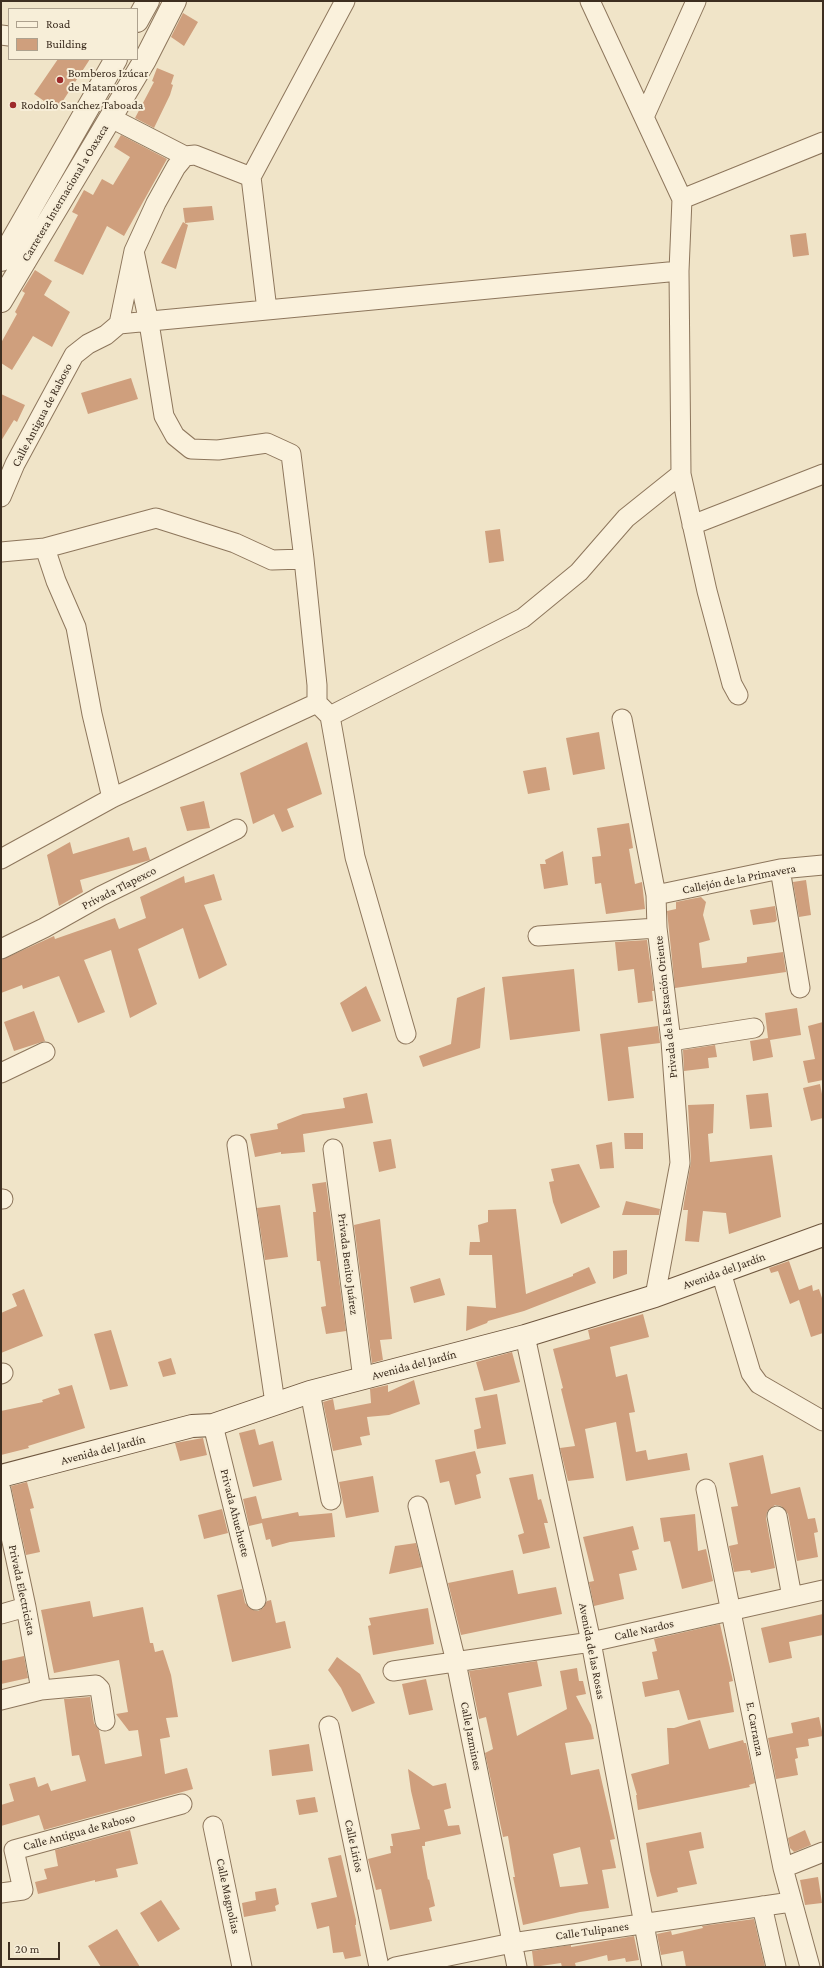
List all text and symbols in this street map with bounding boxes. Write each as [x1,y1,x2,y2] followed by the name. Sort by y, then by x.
[8,8,138,60] legend
[46,17,70,31] text: Road
[46,37,87,51] text: Building
[68,66,148,94] place label: Bomberos Izúcar de Matamoros
[55,75,65,85] marker: Bomberos Izúcar de Matamoros
[21,98,143,112] place label: Rodolfo Sanchez Taboada
[8,100,18,110] marker: Rodolfo Sanchez Taboada
[18,122,112,264] street label: Carretera Internacional a Oaxaca
[9,361,75,469] street label: Calle Antigua de Raboso
[681,861,797,897] street label: Callejón de la Primavera
[79,863,159,913] street label: Privada Tlapexco
[651,935,681,1079] street label: Privada de la Estación Oriente
[335,1213,361,1315] street label: Privada Benito Juárez
[681,1249,767,1293] street label: Avenida del Jardín
[370,1347,458,1383] street label: Avenida del Jardín
[59,1432,147,1468] street label: Avenida del Jardín
[217,1467,253,1559] street label: Privada Ahuehuete
[5,1543,39,1637] street label: Privada Electricista
[576,1602,608,1700] street label: Avenida de las Rosas
[613,1616,675,1644] street label: Calle Nardos
[457,1700,485,1772] street label: Calle Jazmines
[743,1701,767,1757] street label: E. Carranza
[21,1810,137,1854] street label: Calle Antigua de Raboso
[341,1818,367,1874] street label: Calle Lirios
[213,1857,243,1935] street label: Calle Magnolias
[554,1919,630,1943] street label: Calle Tulipanes
[10,1934,62,1960] scale bar
[15,1942,39,1956] text: 20 m

